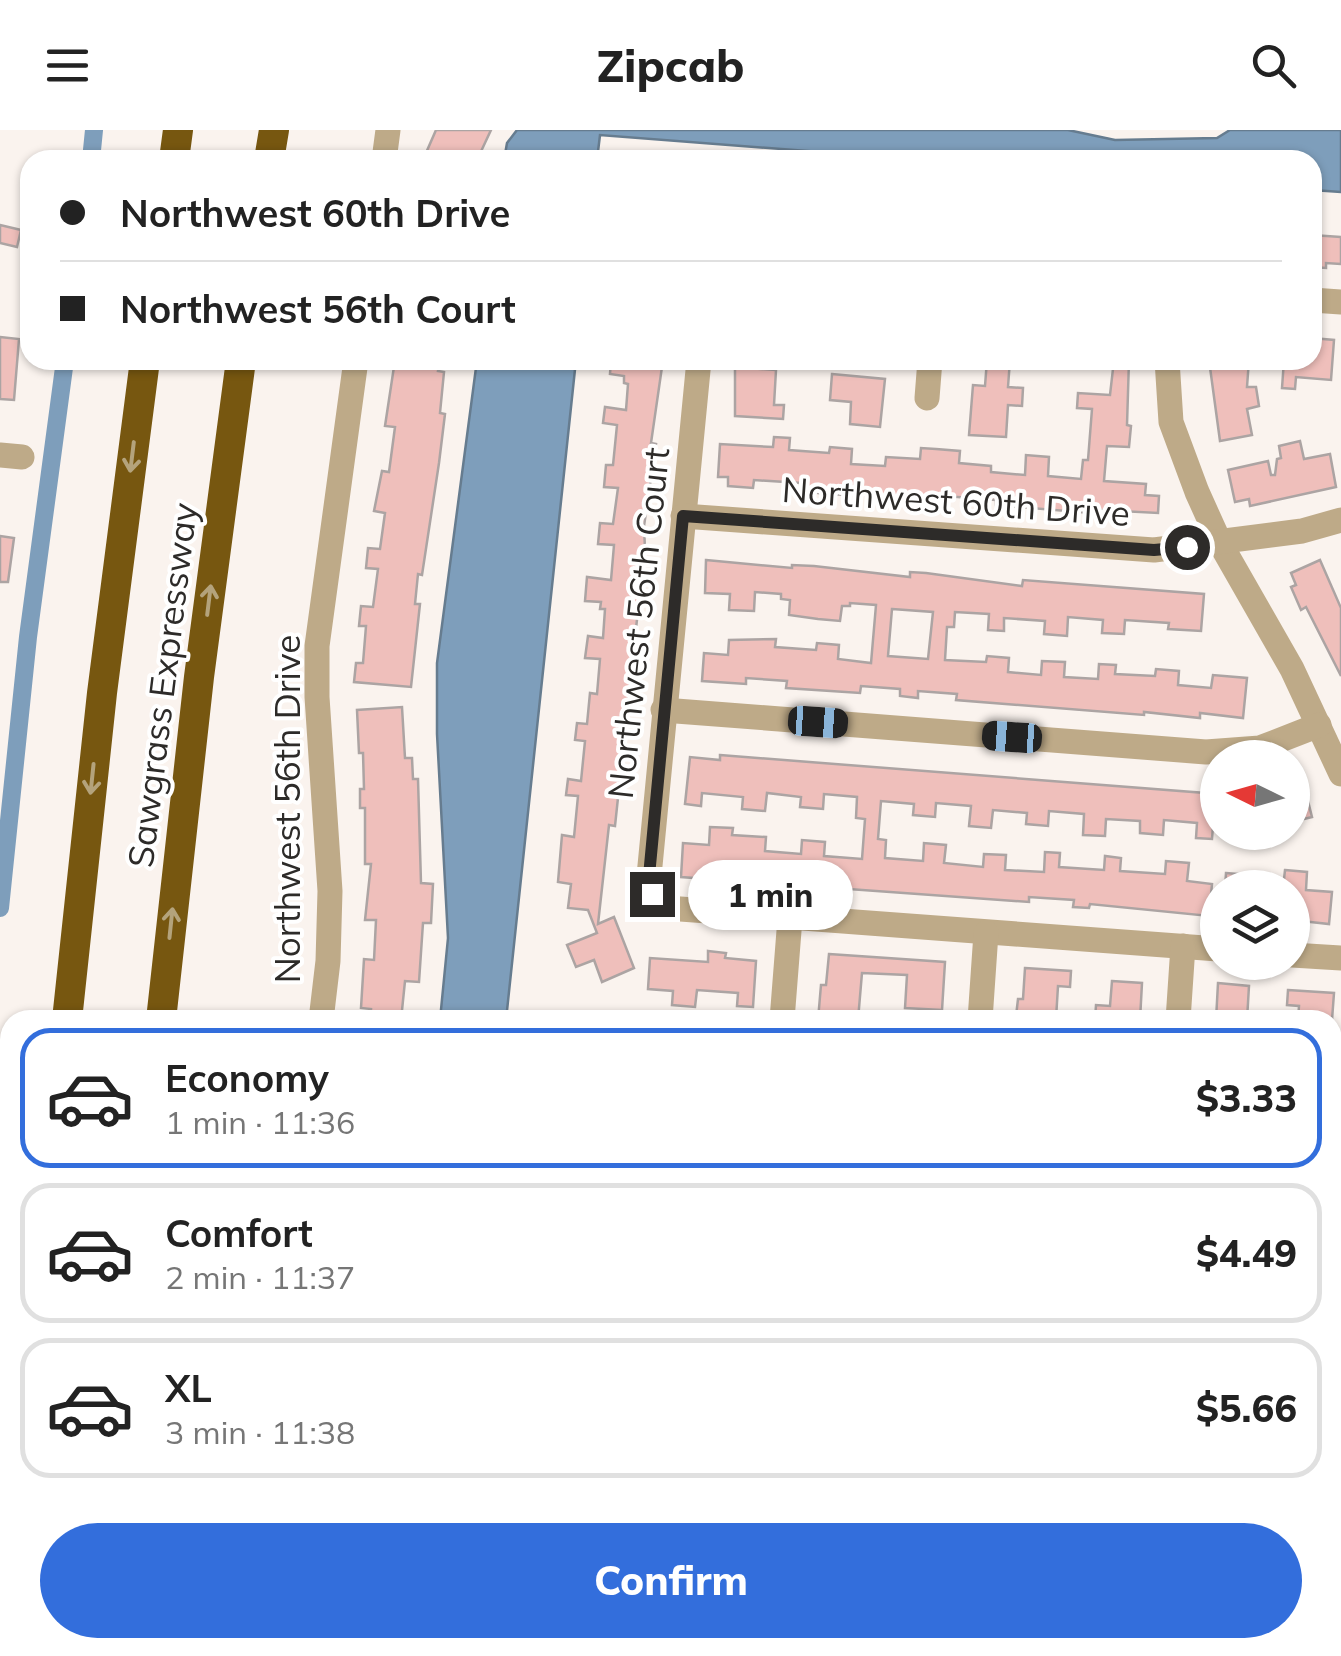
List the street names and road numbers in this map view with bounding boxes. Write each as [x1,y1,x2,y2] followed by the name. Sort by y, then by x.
[598,445,678,801] street label: Northwest 56th Court
[781,467,1131,535] street label: Northwest 60th Drive
[118,500,206,870] street label: Sawgrass Expressway
[265,635,309,983] street label: Northwest 56th Drive

